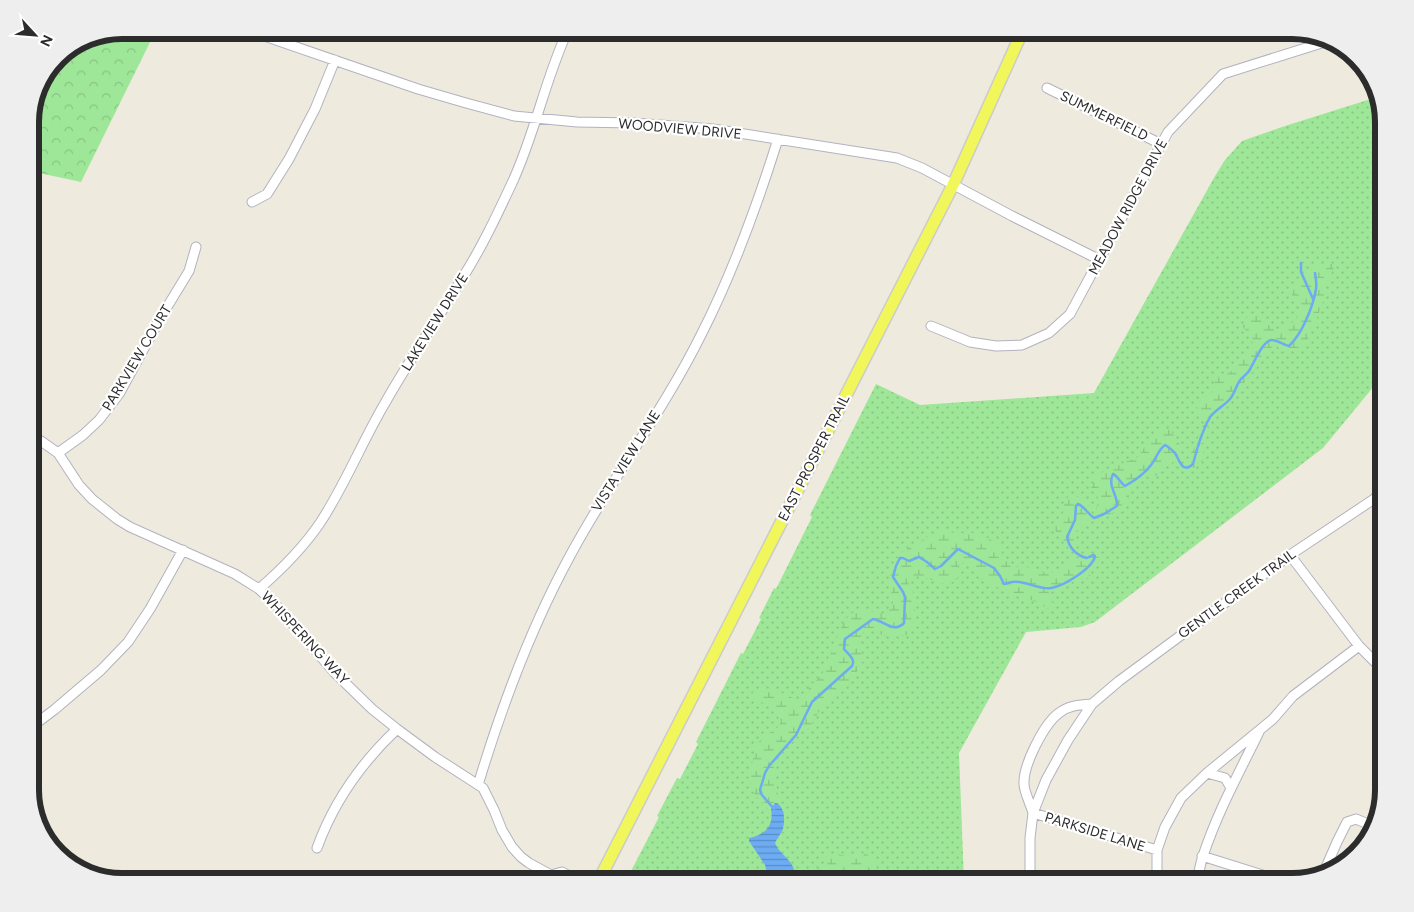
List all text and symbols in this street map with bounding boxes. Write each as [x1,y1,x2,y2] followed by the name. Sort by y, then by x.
[10,10,60,60] north arrow
[36,32,56,49] text: N
[1057,87,1151,145] street label: SUMMERFIELD
[618,115,742,143] street label: WOODVIEW DRIVE
[1085,136,1171,278] street label: MEADOW RIDGE DRIVE
[398,270,472,374] street label: LAKEVIEW DRIVE
[99,302,176,414] street label: PARKVIEW COURT
[775,391,854,524] street label: EAST PROSPER TRAIL
[588,407,664,515] street label: VISTA VIEW LANE
[1175,545,1300,642] street label: GENTLE CREEK TRAIL
[258,588,353,688] street label: WHISPERING WAY
[1043,809,1147,855] street label: PARKSIDE LANE

